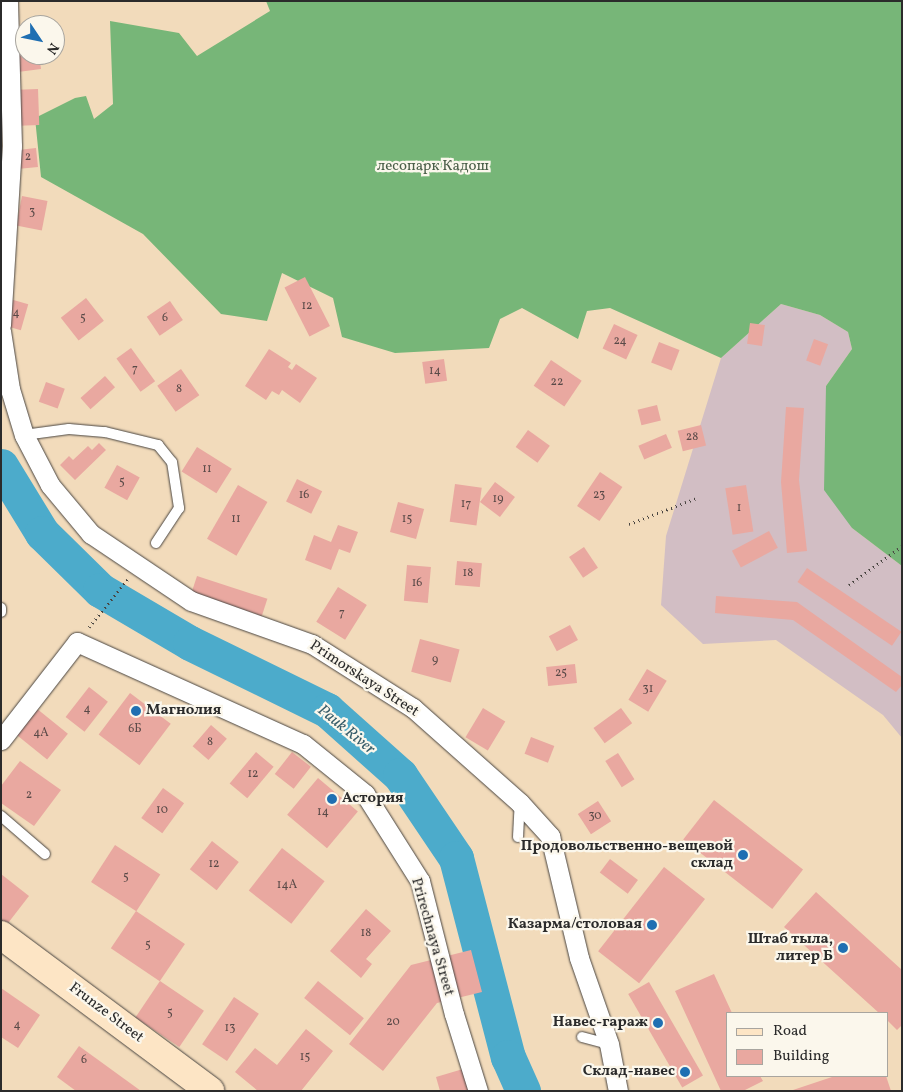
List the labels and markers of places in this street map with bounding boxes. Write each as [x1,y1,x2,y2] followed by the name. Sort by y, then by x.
[146,702,221,720] place label: Магнолия
[130,705,142,717] marker: Магнолия
[342,790,404,808] place label: Астория
[326,793,338,805] marker: Астория
[521,837,733,872] place label: Продовольственно-вещевой склад
[737,849,749,861] marker: Продовольственно-вещевой склад
[508,916,642,934] place label: Казарма/столовая
[646,919,658,931] marker: Казарма/столовая
[748,930,833,965] place label: Штаб тыла, литер Б
[837,942,849,954] marker: Штаб тыла, литер Б
[553,1014,648,1032] place label: Навес-гараж
[652,1017,664,1029] marker: Навес-гараж
[583,1063,675,1081] place label: Склад-навес
[679,1066,691,1078] marker: Склад-навес

